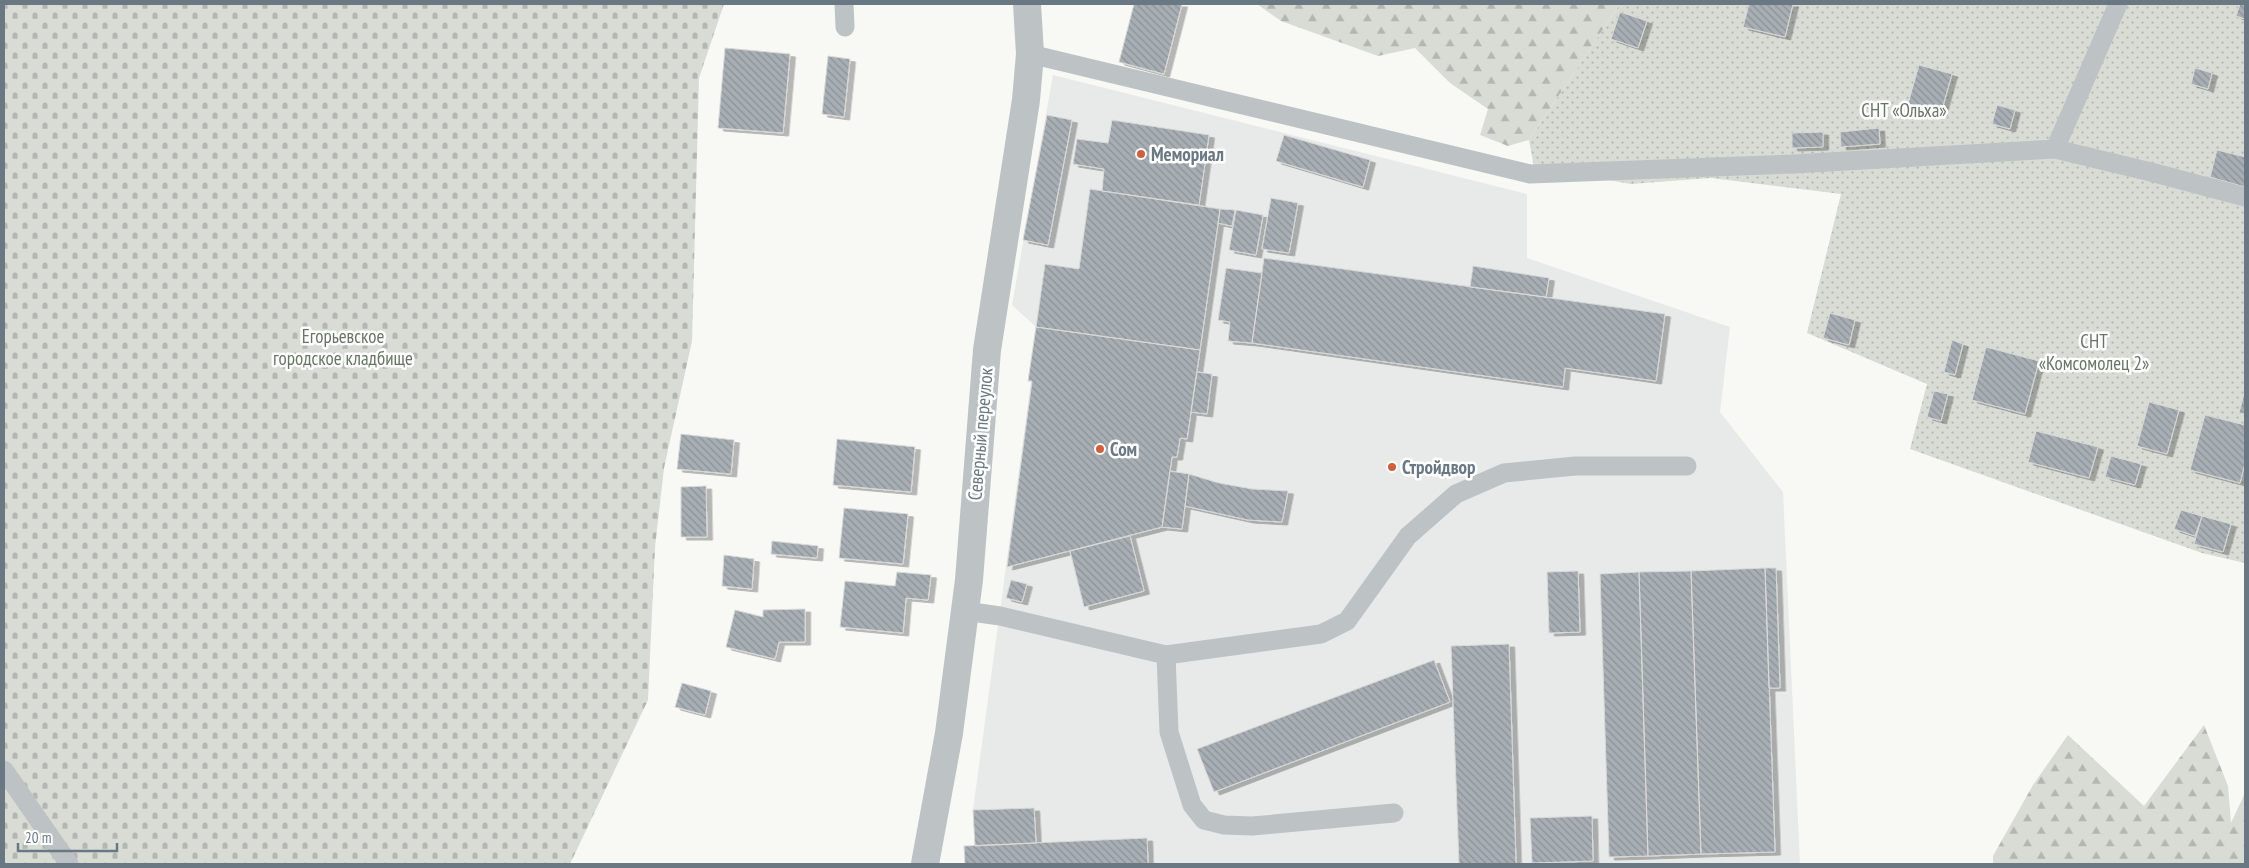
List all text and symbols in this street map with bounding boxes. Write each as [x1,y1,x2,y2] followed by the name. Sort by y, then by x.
[1861,98,1947,122] park label: СНТ «Ольха»
[1151,142,1224,166] place label: Мемориал
[1135,148,1147,160] marker: Мемориал
[273,324,413,370] park label: Егорьевское городское кладбище
[2039,329,2149,375] park label: СНТ «Комсомолец 2»
[962,366,998,501] street label: Северный переулок
[1110,437,1137,461] place label: Сом
[1094,443,1106,455] marker: Сом
[1402,455,1476,479] place label: Стройдвор
[1386,461,1398,473] marker: Стройдвор
[18,820,116,852] scale bar
[25,828,51,847] text: 20 m

